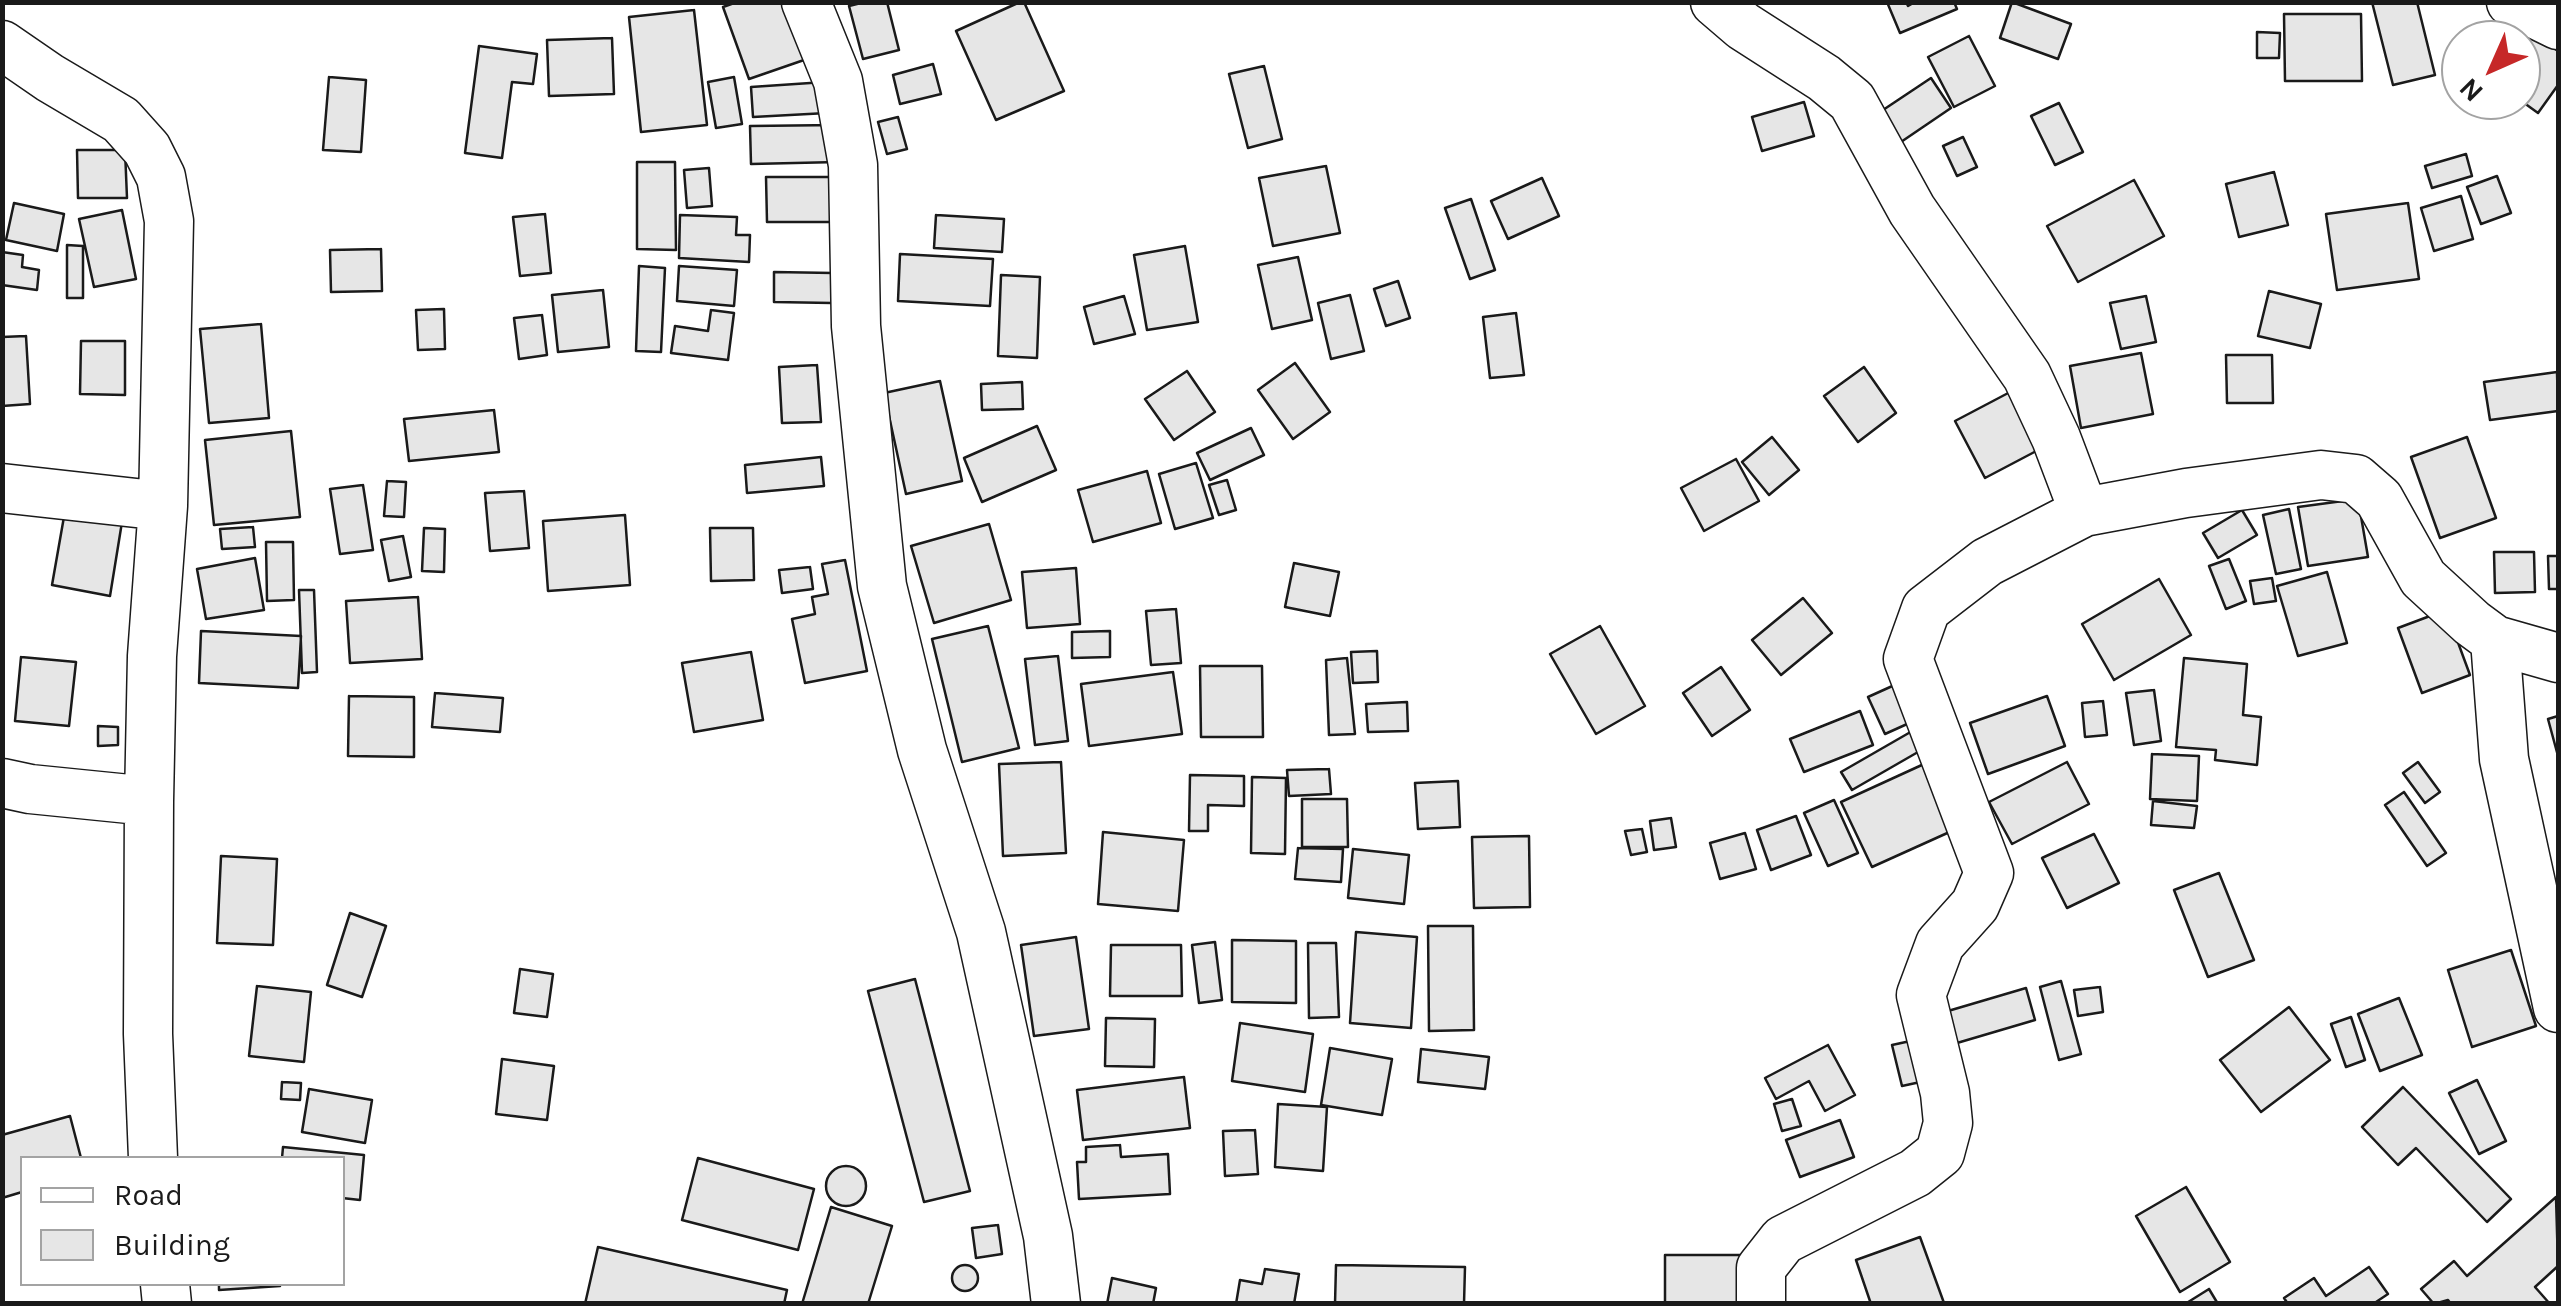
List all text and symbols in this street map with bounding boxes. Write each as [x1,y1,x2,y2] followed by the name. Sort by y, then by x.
[2441,20,2541,120] north arrow
[2452,71,2490,109] text: N
[20,1156,345,1286] legend
[114,1177,183,1213] text: Road
[114,1227,230,1263] text: Building

